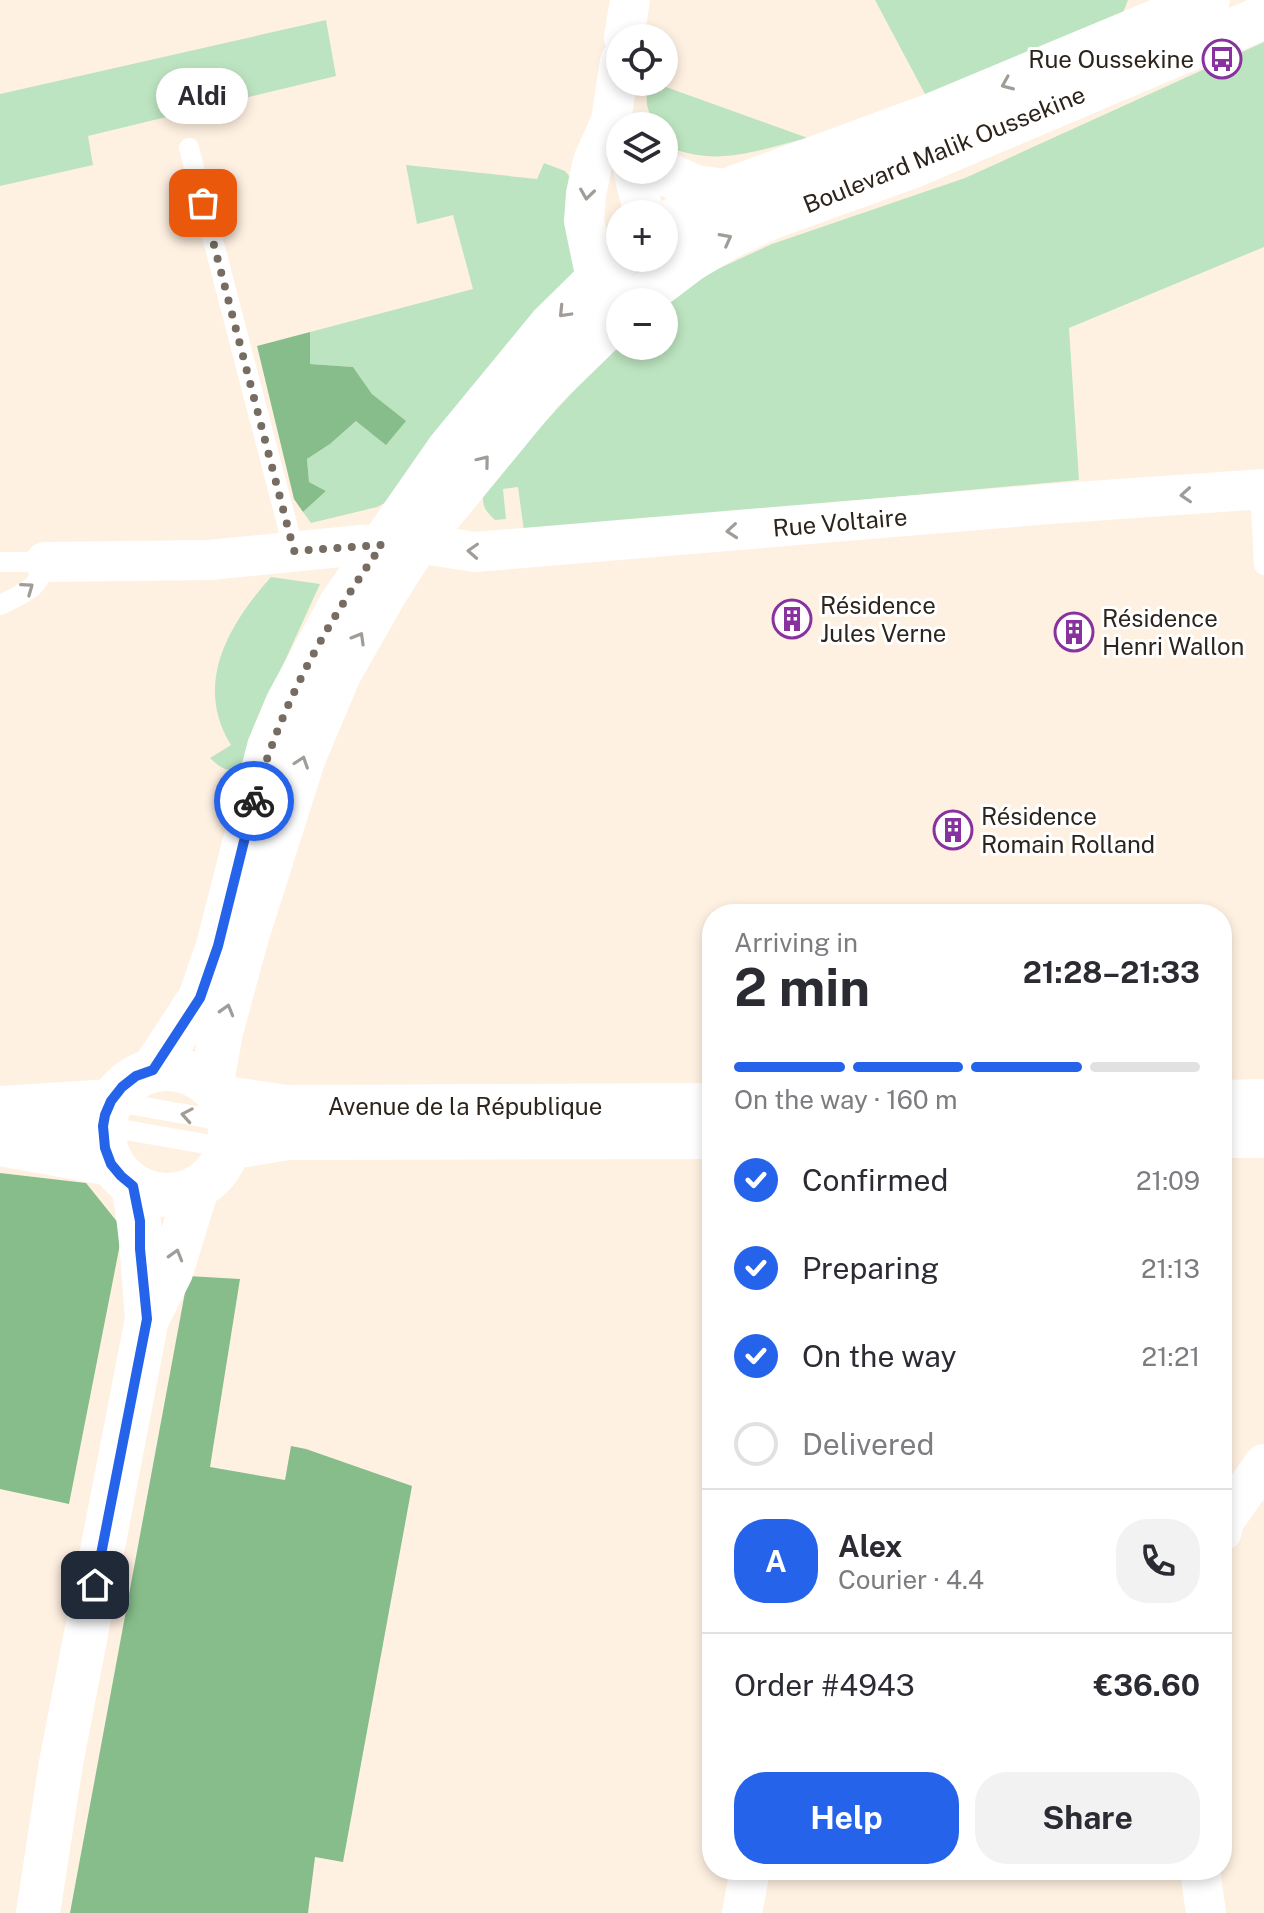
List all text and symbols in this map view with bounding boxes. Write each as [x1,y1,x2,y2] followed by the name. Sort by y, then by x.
[606,24,678,360] map controls
[606,24,678,96] button: locate
[1201,38,1243,80] bus stop icon: Rue Oussekine
[1028,45,1194,73] place label: Rue Oussekine
[157,67,249,123] callout: Aldi
[1001,74,1015,91] one-way arrow
[177,80,227,111] text: Aldi
[799,80,1089,218] street label: Boulevard Malik Oussekine
[606,112,678,184] button: layers
[169,169,237,237] pin
[181,181,225,225] icon: bag
[579,187,596,201] one-way arrow
[606,200,678,272] button: +
[718,234,732,249] one-way arrow
[606,288,678,360] button: −
[559,303,574,317] one-way arrow
[474,455,489,470] one-way arrow
[1179,486,1192,503] one-way arrow
[771,502,909,542] street label: Rue Voltaire
[725,522,738,539] one-way arrow
[466,542,479,559] one-way arrow
[19,583,34,598] one-way arrow
[820,591,946,647] place label: Résidence Jules Verne
[771,598,813,640] building icon: Résidence Jules Verne
[1102,604,1244,660] place label: Résidence Henri Wallon
[1053,611,1095,653] building icon: Résidence Henri Wallon
[349,632,365,647] one-way arrow
[293,755,309,769] one-way arrow
[214,761,294,841] courier
[232,779,276,823] icon: bike
[981,802,1155,858] place label: Résidence Romain Rolland
[932,809,974,851] building icon: Résidence Romain Rolland
[734,927,858,958] text: Arriving in
[1023,954,1200,990] text: 21:28–21:33
[734,957,870,1018] text: 2 min
[218,1004,234,1018] one-way arrow
[734,1084,958,1115] text: On the way · 160 m
[328,1092,602,1120] street label: Avenue de la République
[180,1107,193,1124] one-way arrow
[734,1158,778,1202] icon: check
[802,1162,948,1198] text: Confirmed
[1136,1165,1200,1196] text: 21:09
[734,1246,778,1290] icon: check
[166,1248,183,1262] one-way arrow
[802,1250,939,1286] text: Preparing
[1141,1253,1200,1284] text: 21:13
[734,1334,778,1378] icon: check
[802,1338,956,1374] text: On the way
[1141,1341,1200,1372] text: 21:21
[802,1426,934,1462] text: Delivered
[1116,1519,1200,1603] button: phone
[838,1528,902,1564] text: Alex
[765,1543,787,1579] text: A
[61,1551,129,1619] pin
[73,1563,117,1607] icon: home
[838,1564,984,1595] text: Courier · 4.4
[734,1667,915,1703] text: Order #4943
[1094,1667,1200,1703] text: €36.60
[734,1772,959,1864] button: Help
[975,1772,1200,1864] button: Share

